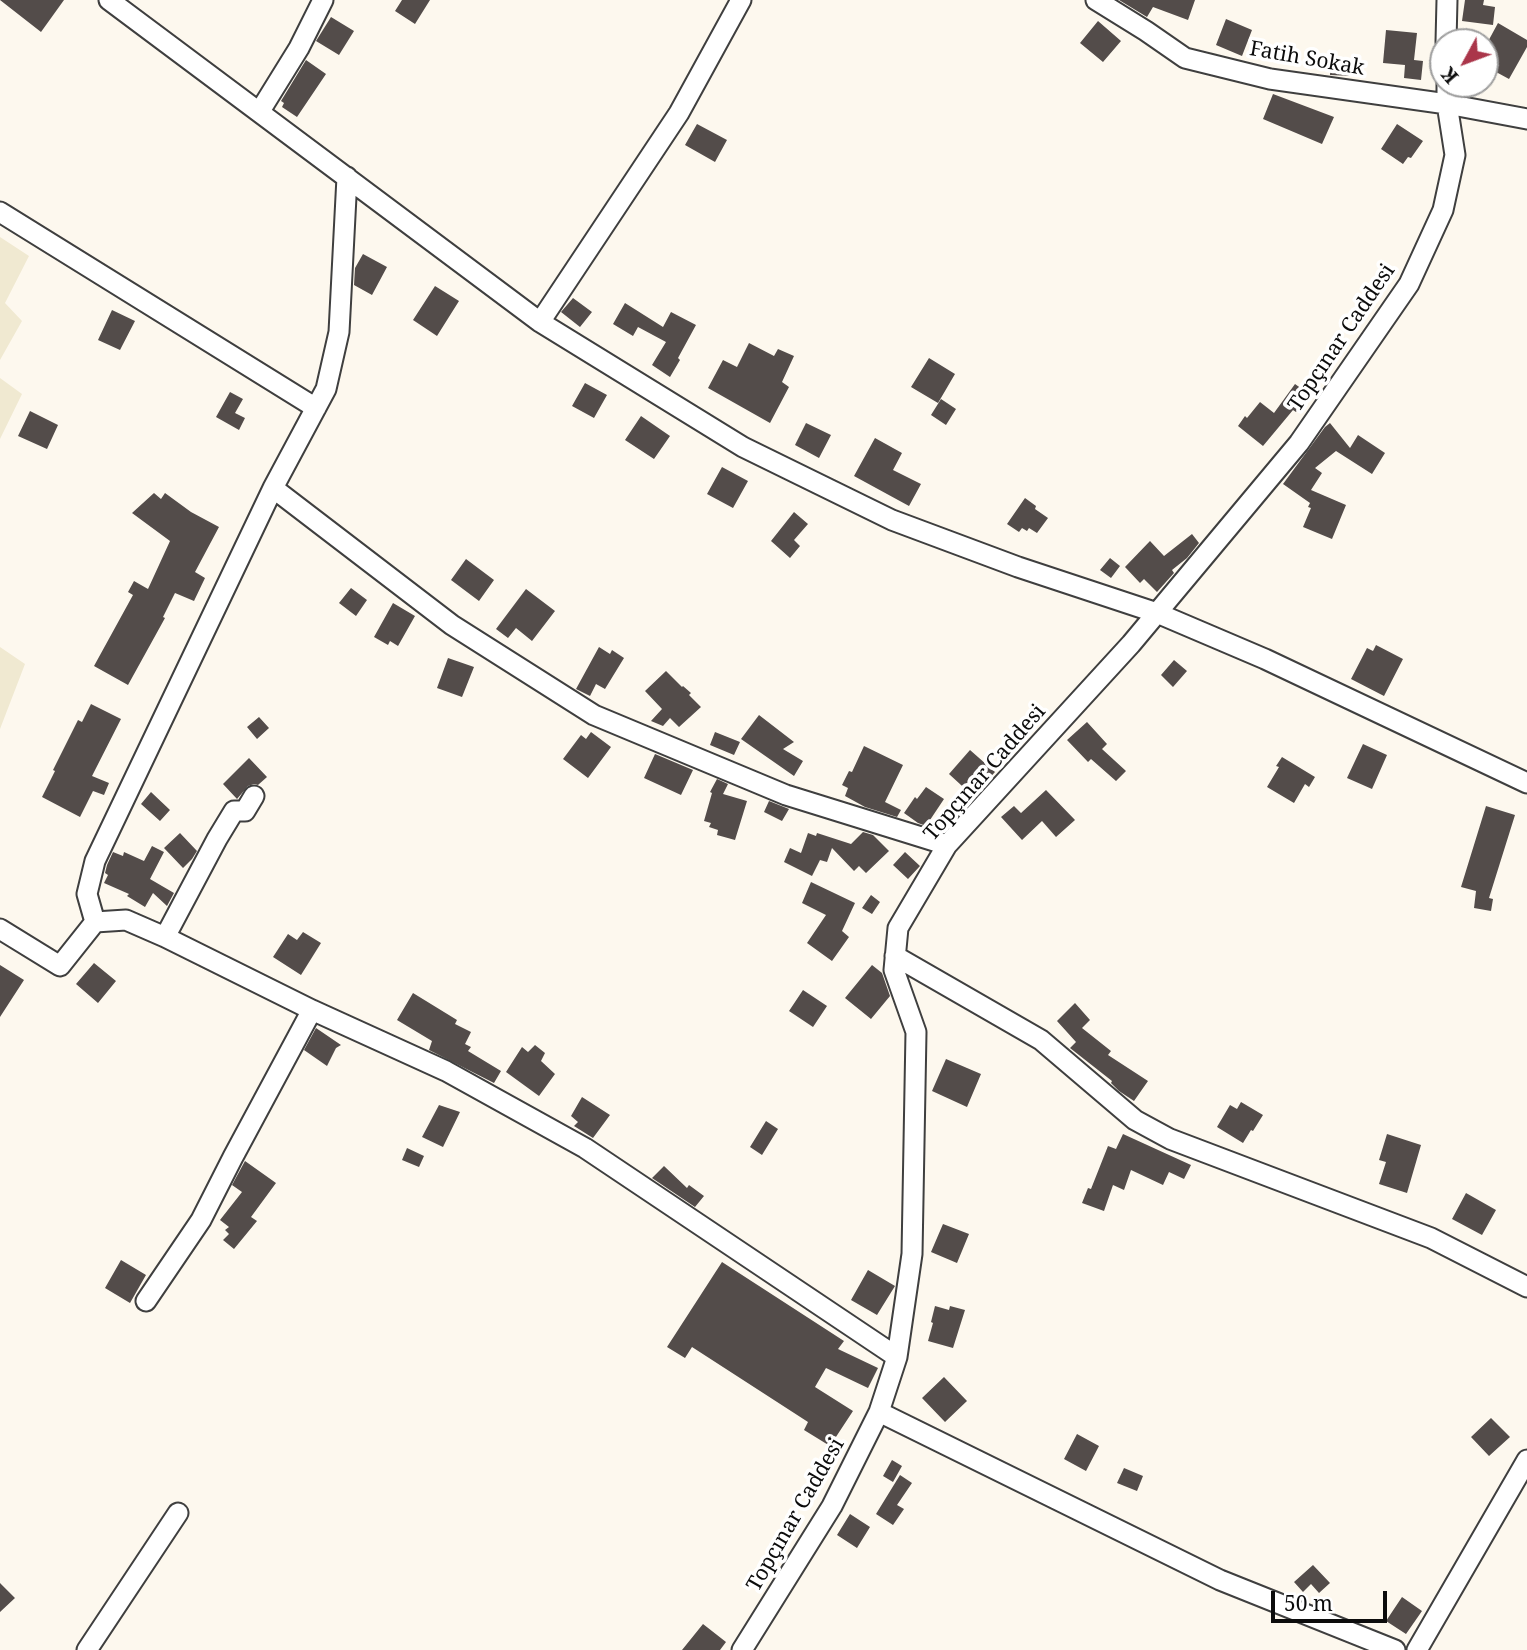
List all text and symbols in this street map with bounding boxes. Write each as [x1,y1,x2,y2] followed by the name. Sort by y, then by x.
[1429,28,1499,98] north arrow
[1248,37,1366,81] street label: Fatih Sokak
[1435,62,1464,89] text: K
[1283,259,1401,417] street label: Topçınar Caddesi
[919,700,1051,846] street label: Topçınar Caddesi
[742,1434,850,1596] street label: Topçınar Caddesi
[1275,1576,1390,1620] scale bar
[1284,1589,1333,1617] text: 50 m

